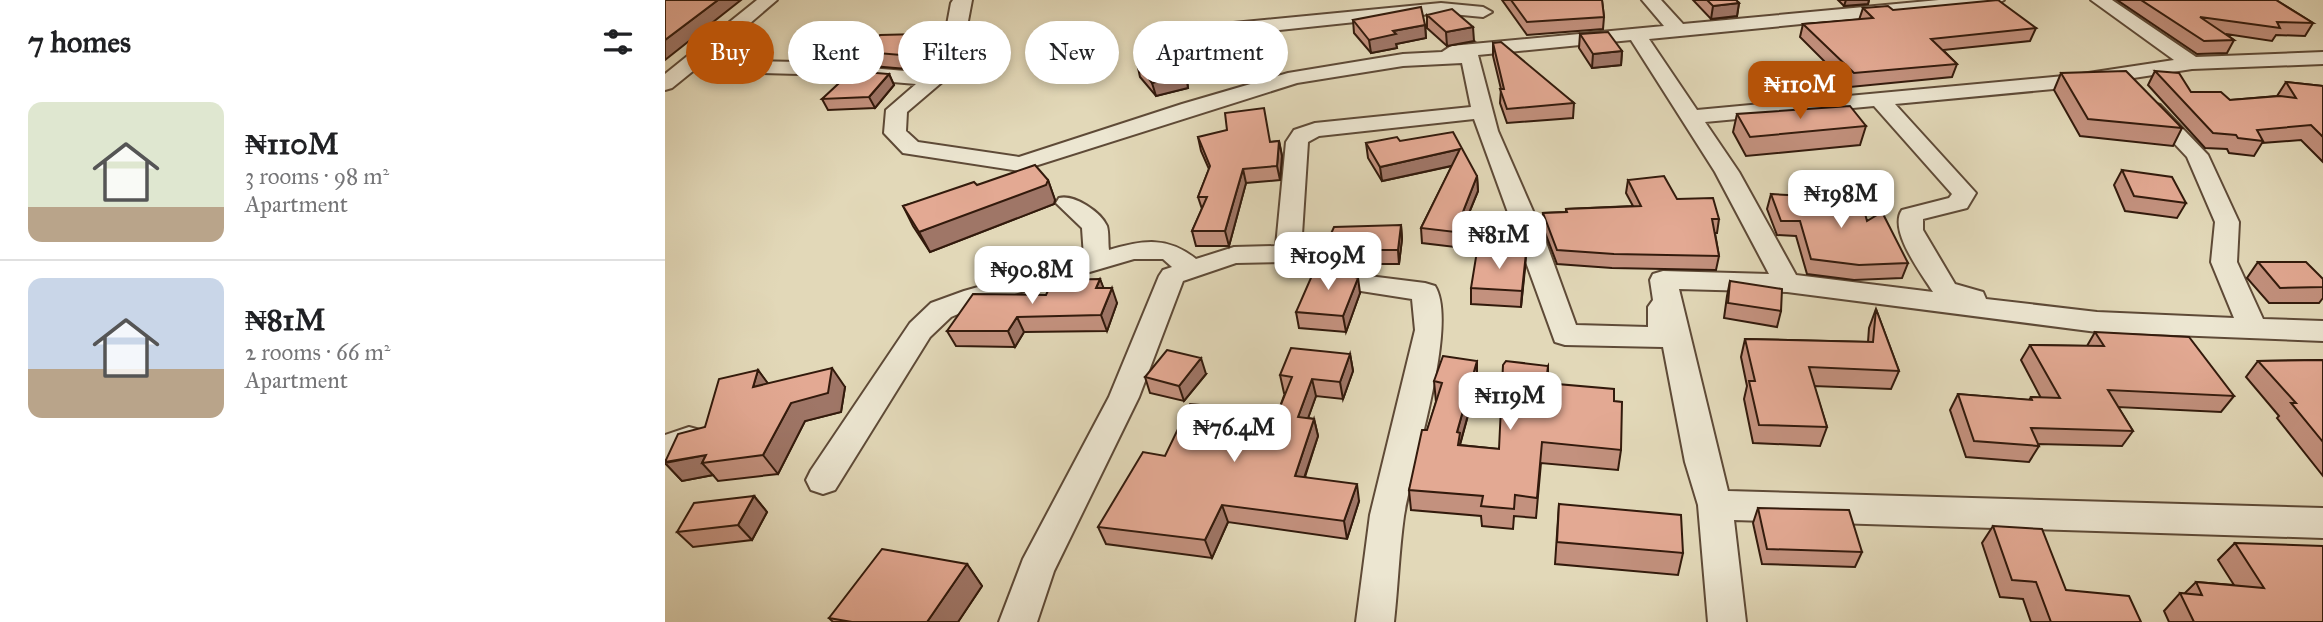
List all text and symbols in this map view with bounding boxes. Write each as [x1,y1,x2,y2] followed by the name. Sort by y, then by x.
[686,21,774,84] chip: Buy
[788,21,884,84] chip: Rent
[898,21,1011,84] chip: Filters
[1025,21,1119,84] chip: New
[1133,21,1288,84] chip: Apartment
[599,23,637,61] icon: filters
[28,24,131,60] text: 7 homes
[1751,61,1849,121] pin: ₦110M
[1764,70,1836,98] text: ₦110M
[245,126,339,162] text: ₦110M
[84,130,168,214] icon: home
[245,162,389,190] text: 3 rooms · 98 m²
[1792,170,1890,230] pin: ₦198M
[1804,179,1878,207] text: ₦198M
[245,190,348,218] text: Apartment
[1458,212,1540,271] pin: ₦81M
[1468,220,1530,248] text: ₦81M
[1279,232,1377,292] pin: ₦109M
[1290,241,1366,269] text: ₦109M
[975,246,1089,306] pin: ₦90.8M
[990,255,1074,283] text: ₦90.8M
[245,302,325,338] text: ₦81M
[84,306,168,390] icon: home
[245,338,390,366] text: 2 rooms · 66 m²
[245,366,348,394] text: Apartment
[1461,372,1559,432] pin: ₦119M
[1475,381,1545,409] text: ₦119M
[1177,405,1291,464] pin: ₦76.4M
[1193,413,1275,441] text: ₦76.4M

